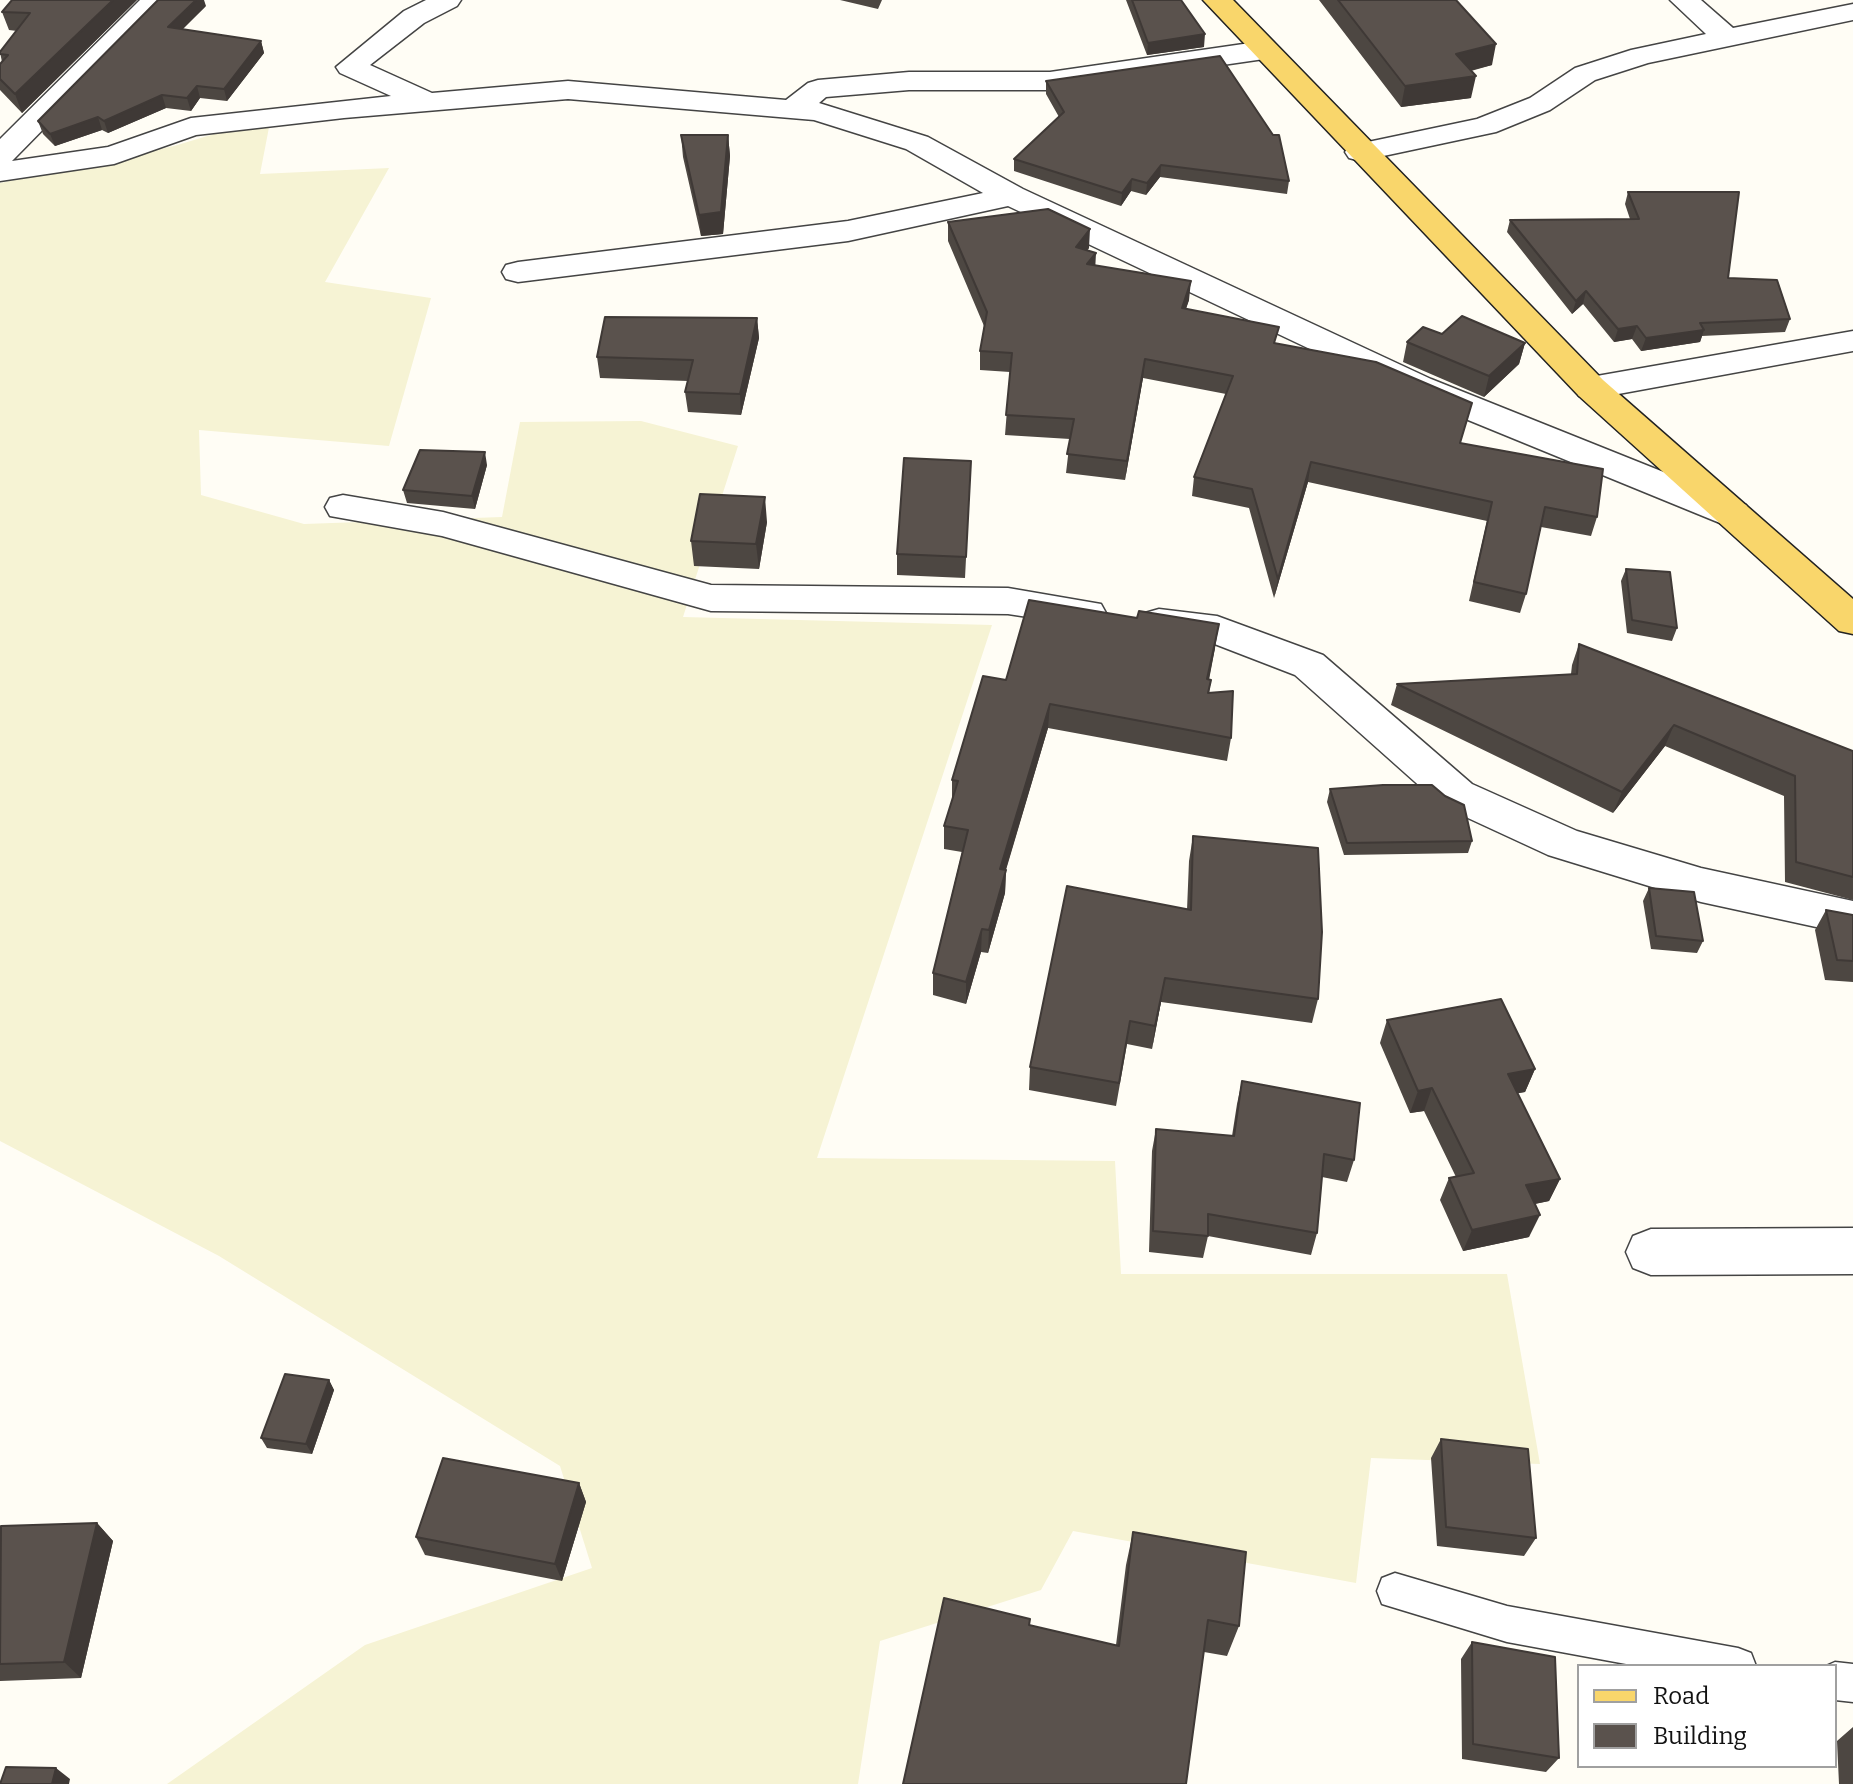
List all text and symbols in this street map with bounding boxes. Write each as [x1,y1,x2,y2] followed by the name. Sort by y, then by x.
[1577,1664,1837,1768] legend
[1653,1682,1709,1710] text: Road
[1653,1722,1747,1750] text: Building

